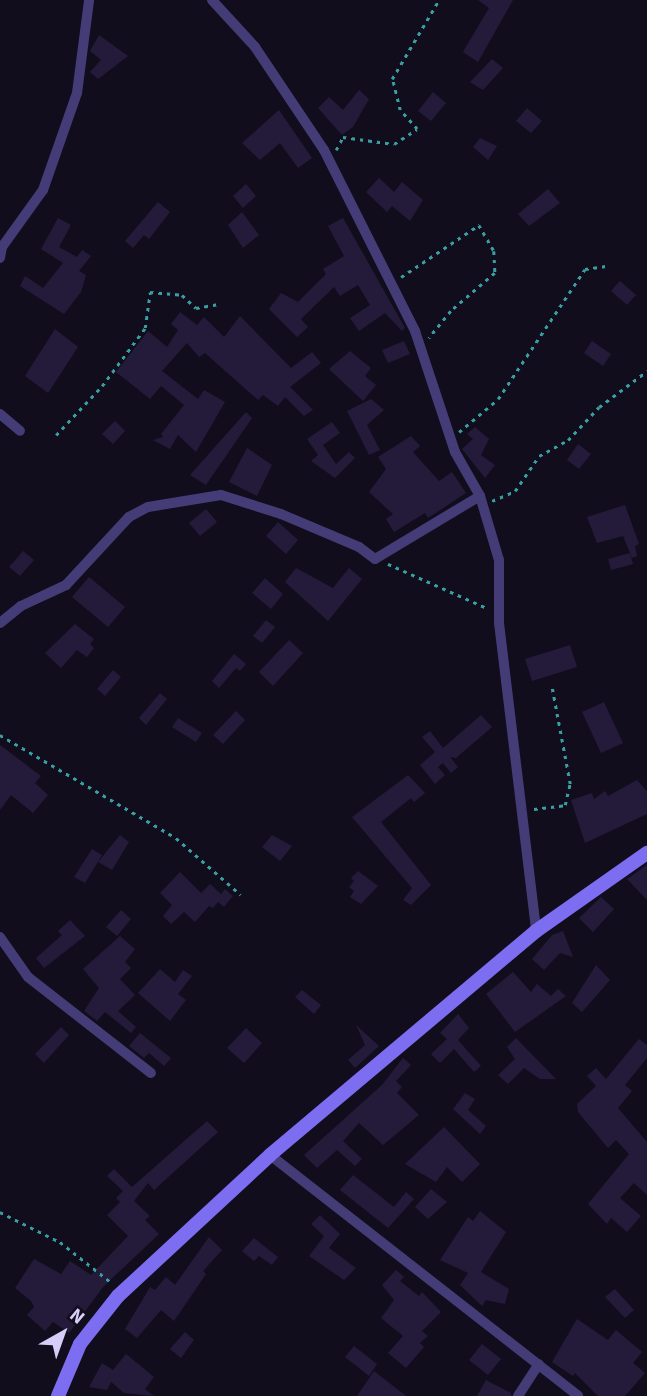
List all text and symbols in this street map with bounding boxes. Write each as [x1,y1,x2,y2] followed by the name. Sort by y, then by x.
[28,1298,98,1368] north arrow
[63,1302,90,1331] text: N

